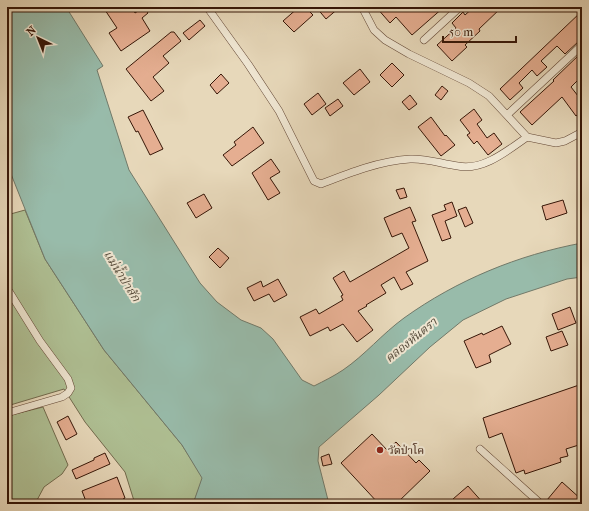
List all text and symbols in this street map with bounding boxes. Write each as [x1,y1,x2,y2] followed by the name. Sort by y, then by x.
[18,18,58,58] north arrow
[443,18,516,44] scale bar
[24,23,39,39] text: N
[449,25,473,39] text: 50 m
[101,247,145,305] water label: แม่น้ำป่าสัก
[382,314,441,365] water label: คลองหันตรา
[388,443,424,457] place label: วัดป่าโค
[375,445,385,455] marker: วัดป่าโค

